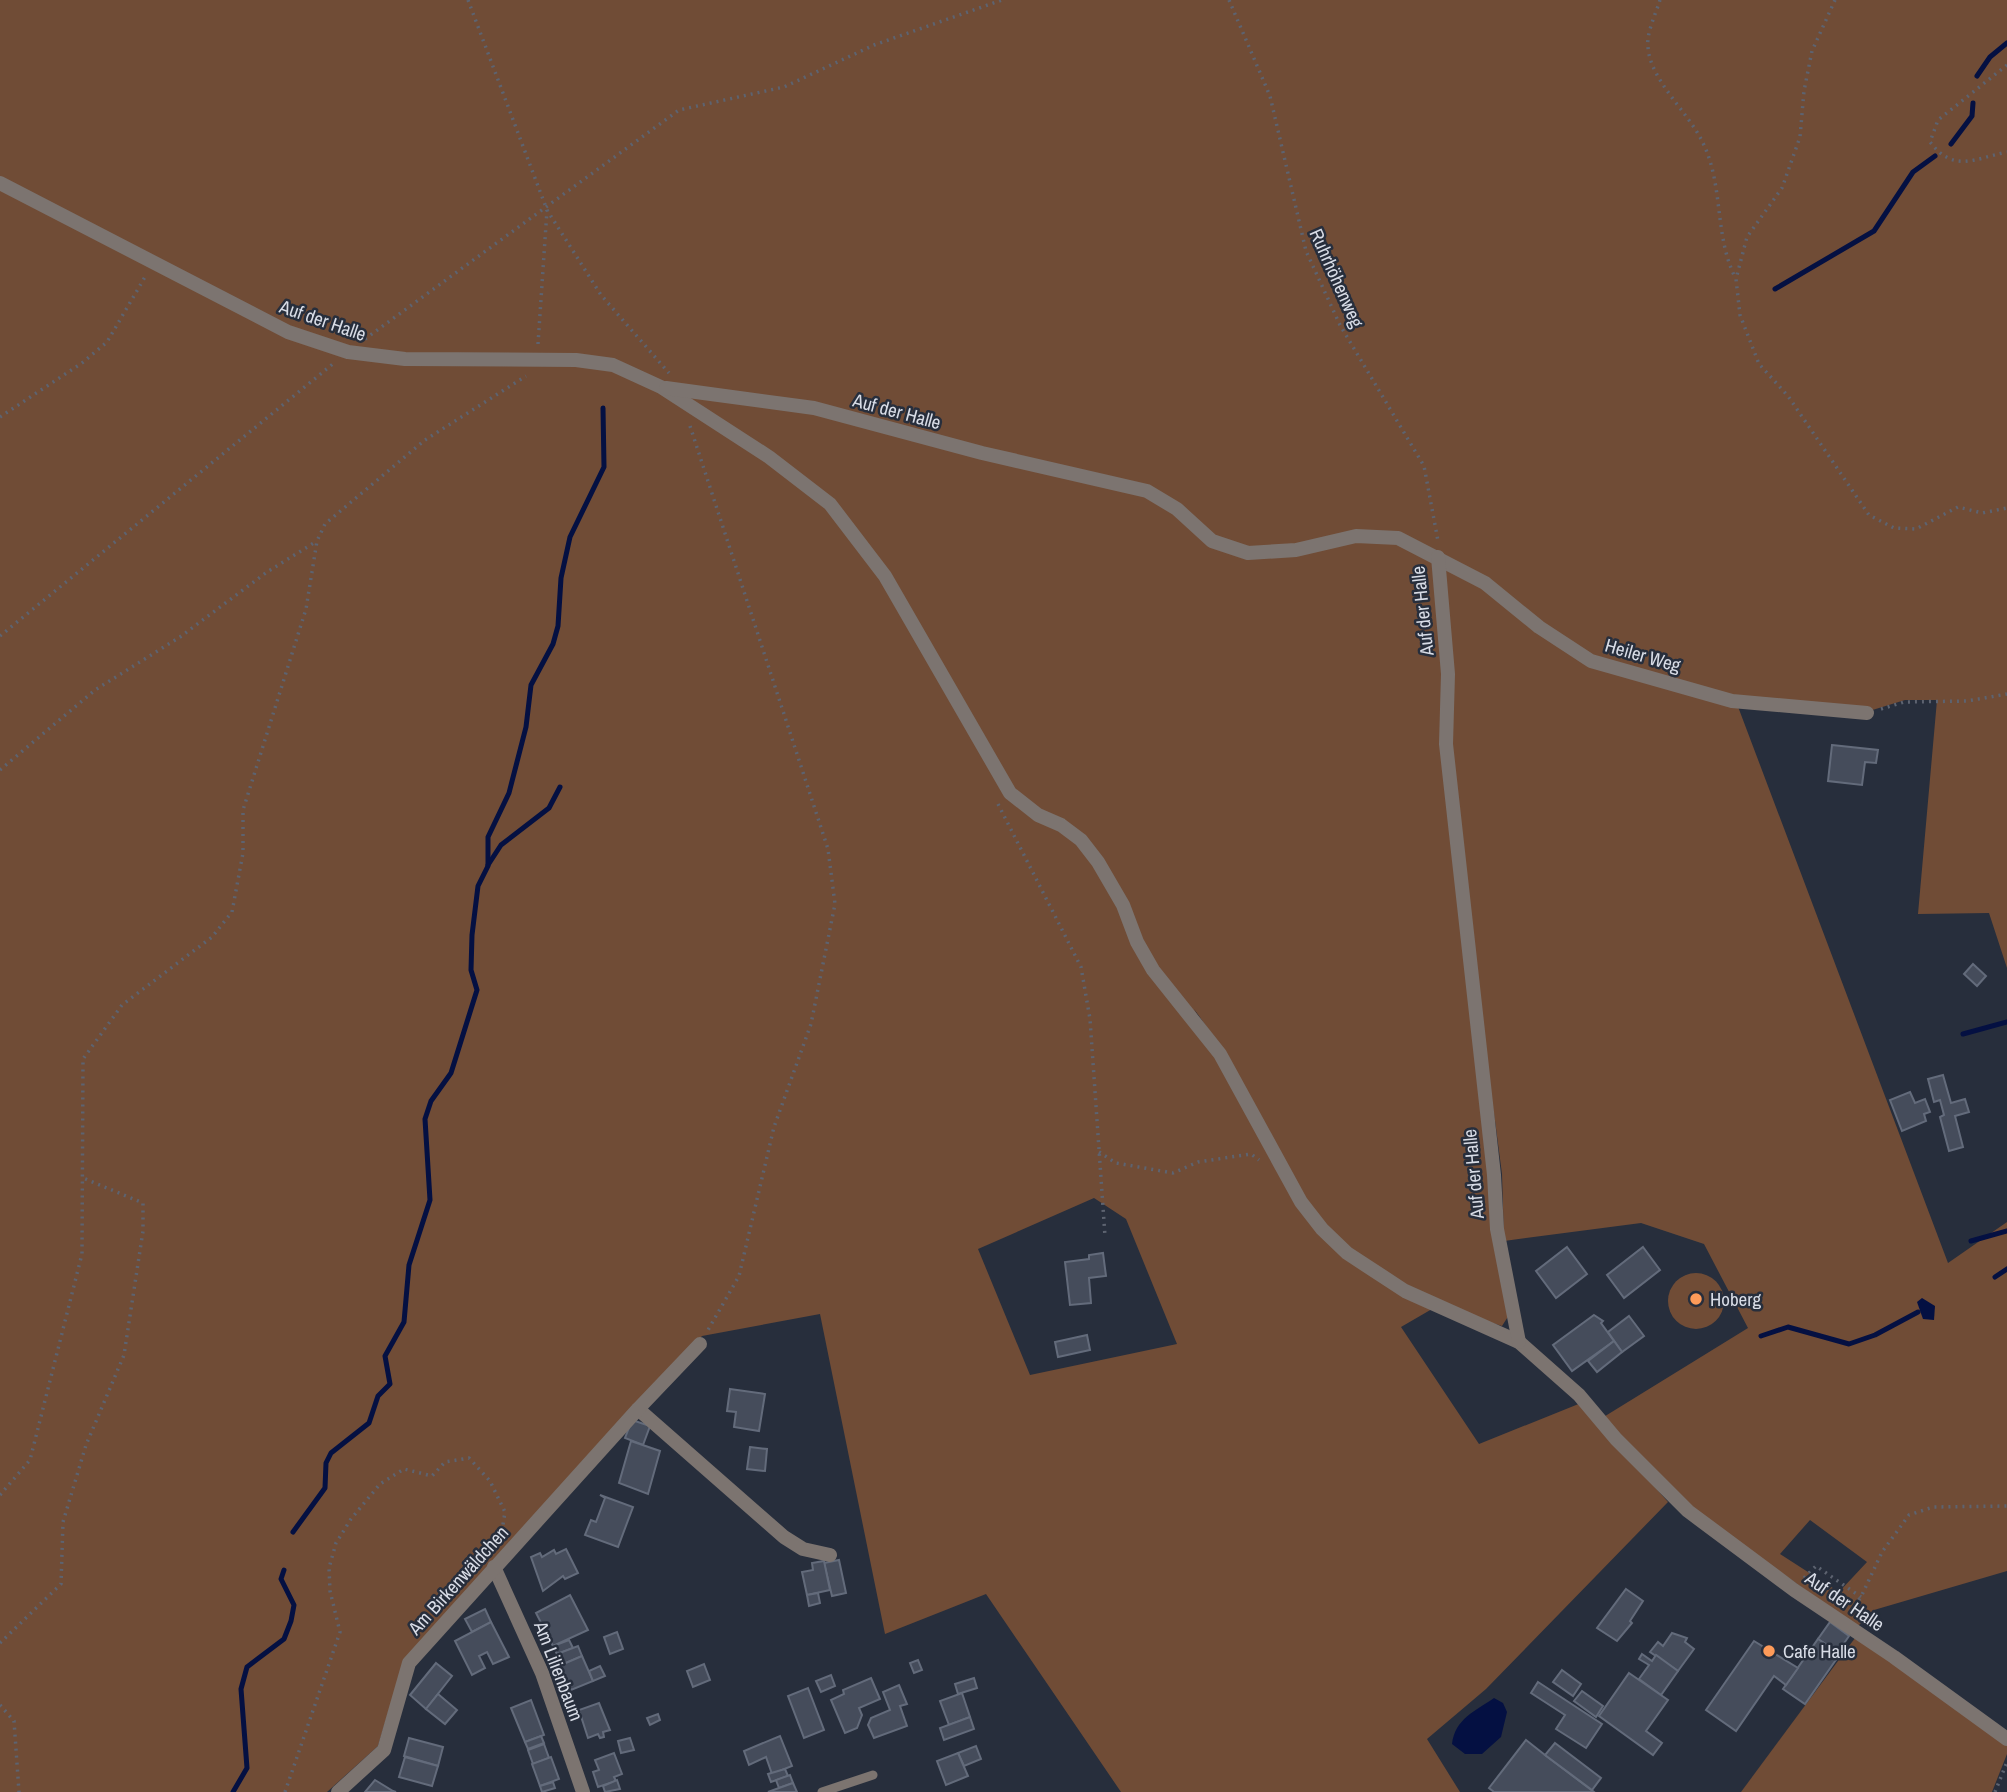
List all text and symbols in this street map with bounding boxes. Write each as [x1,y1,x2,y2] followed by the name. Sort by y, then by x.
[1304,224,1370,332] street label: Ruhrhöhenweg
[275,293,370,347] street label: Auf der Halle
[849,387,944,435] street label: Auf der Halle
[1404,565,1440,658] street label: Auf der Halle
[1602,632,1684,678] street label: Heiler Weg
[1456,1128,1490,1221] street label: Auf der Halle
[1710,1286,1761,1312] place label: Hoberg
[1688,1291,1704,1307] marker: Hoberg
[401,1520,514,1641] street label: Am Birkenwäldchen
[1800,1564,1890,1637] street label: Auf der Halle
[528,1616,590,1725] street label: Am Lilienbaum
[1783,1638,1856,1664] place label: Cafe Halle
[1761,1643,1777,1659] marker: Cafe Halle

